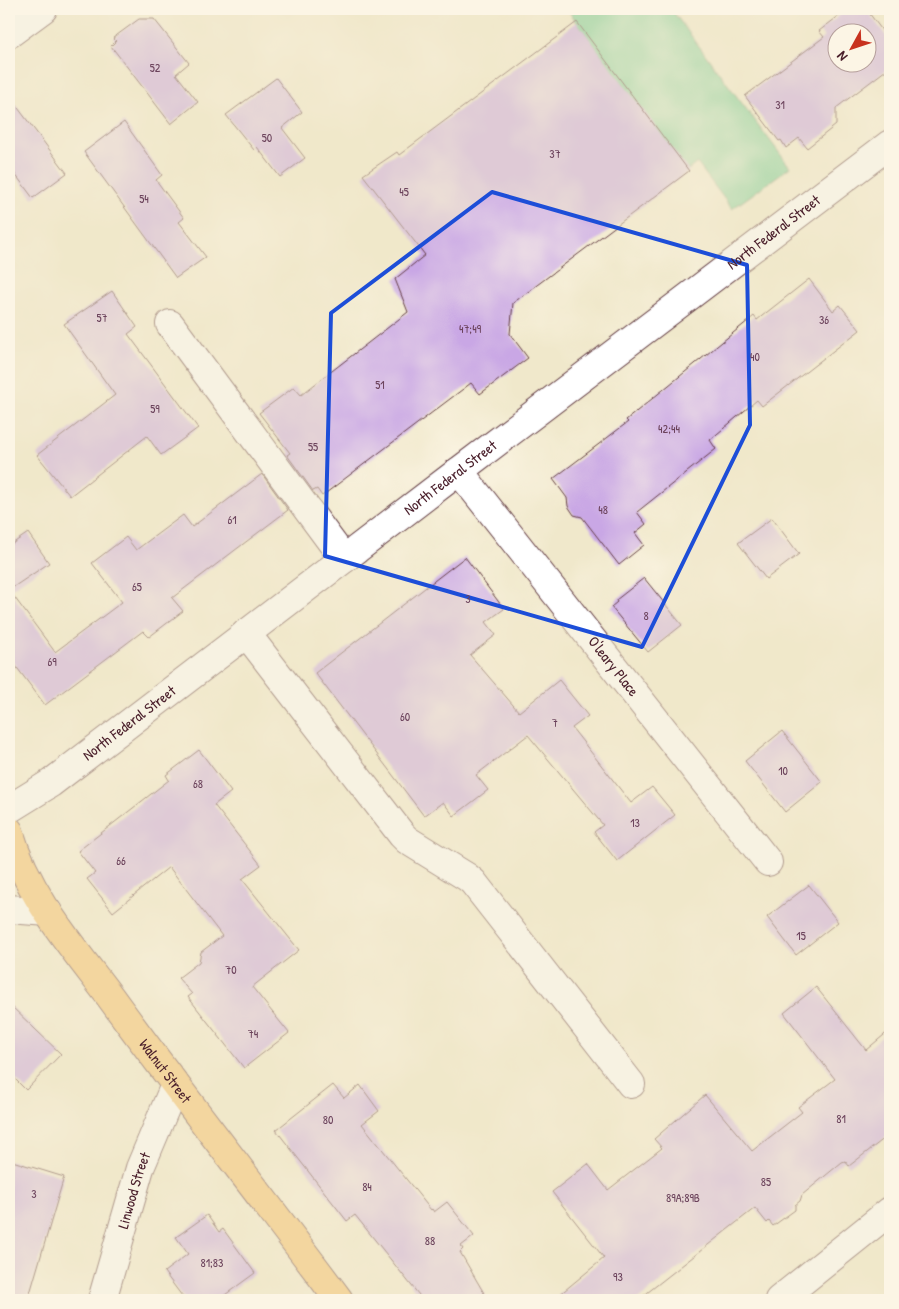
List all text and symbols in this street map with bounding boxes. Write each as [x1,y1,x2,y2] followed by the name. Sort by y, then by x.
[826,22,876,72] north arrow
[832,47,851,66] text: N
[150,59,161,76] house number: 52
[775,96,785,113] house number: 31
[262,129,272,146] house number: 50
[549,145,561,162] house number: 37
[399,183,409,200] house number: 45
[722,189,825,274] street label: North Federal Street
[139,190,149,207] house number: 54
[96,309,108,326] house number: 57
[819,311,829,328] house number: 36
[459,320,482,337] house number: 47;49
[750,348,760,365] house number: 40
[375,376,385,393] house number: 51
[150,400,160,417] house number: 59
[658,420,680,437] house number: 42;44
[399,434,502,520] street label: North Federal Street
[308,438,318,455] house number: 55
[598,501,608,518] house number: 48
[227,511,237,528] house number: 61
[132,578,142,595] house number: 65
[465,590,471,607] house number: 3
[643,607,649,624] house number: 8
[583,632,644,701] street label: O'leary Place
[47,653,57,670] house number: 69
[78,680,181,765] street label: North Federal Street
[400,708,410,725] house number: 60
[552,714,558,731] house number: 7
[778,762,788,779] house number: 10
[193,775,203,792] house number: 68
[630,814,640,831] house number: 13
[116,852,126,869] house number: 66
[796,927,806,944] house number: 15
[225,961,237,978] house number: 70
[248,1025,259,1042] house number: 74
[135,1034,197,1108] street label: Walnut Street
[836,1110,846,1127] house number: 81
[323,1111,333,1128] house number: 80
[112,1148,156,1231] street label: Linwood Street
[761,1173,771,1190] house number: 85
[362,1178,372,1195] house number: 84
[31,1185,37,1202] house number: 3
[666,1189,700,1206] house number: 89A;89B
[425,1232,435,1249] house number: 88
[201,1254,223,1271] house number: 81;83
[613,1268,623,1285] house number: 93

